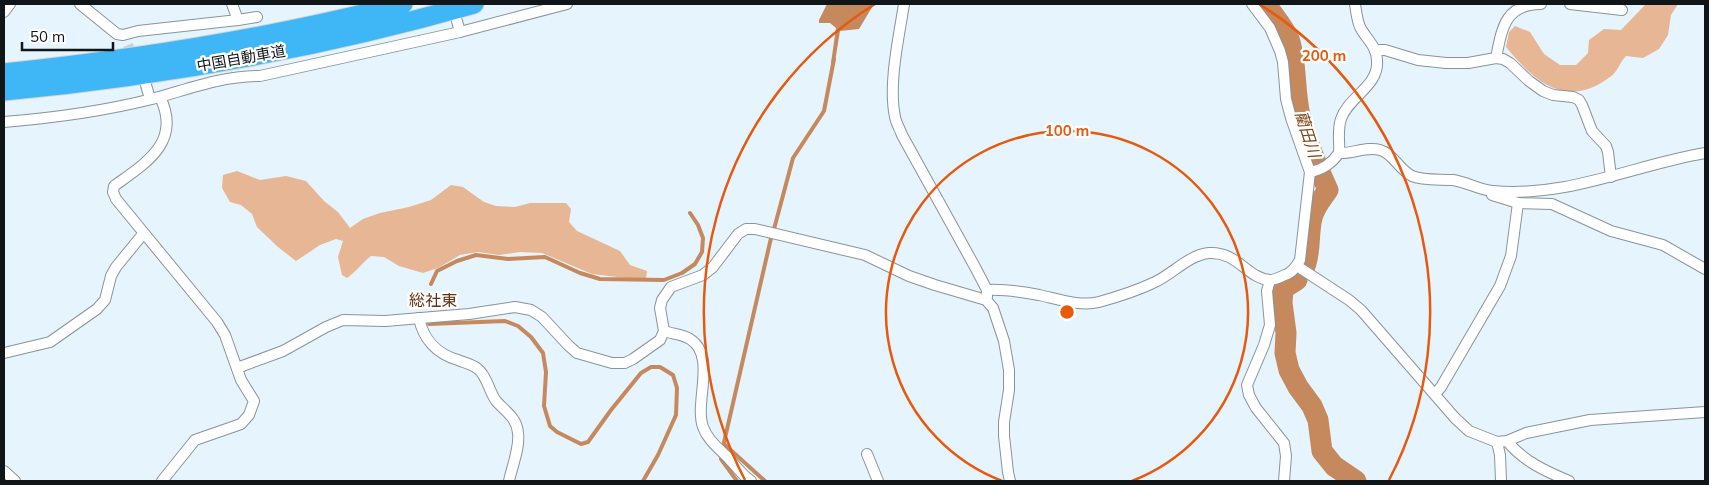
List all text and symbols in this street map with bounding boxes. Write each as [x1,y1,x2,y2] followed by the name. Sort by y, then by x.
[22,20,114,52] scale bar
[30,27,65,46] text: 50 m
[195,41,287,75] street label: 中国自動車道
[1302,46,1346,65] text: 200 m
[1291,108,1326,162] water label: 藺田川
[1045,121,1089,140] text: 100 m
[409,290,457,310] district label: 総社東
[1058,303,1076,321] centre of rings

